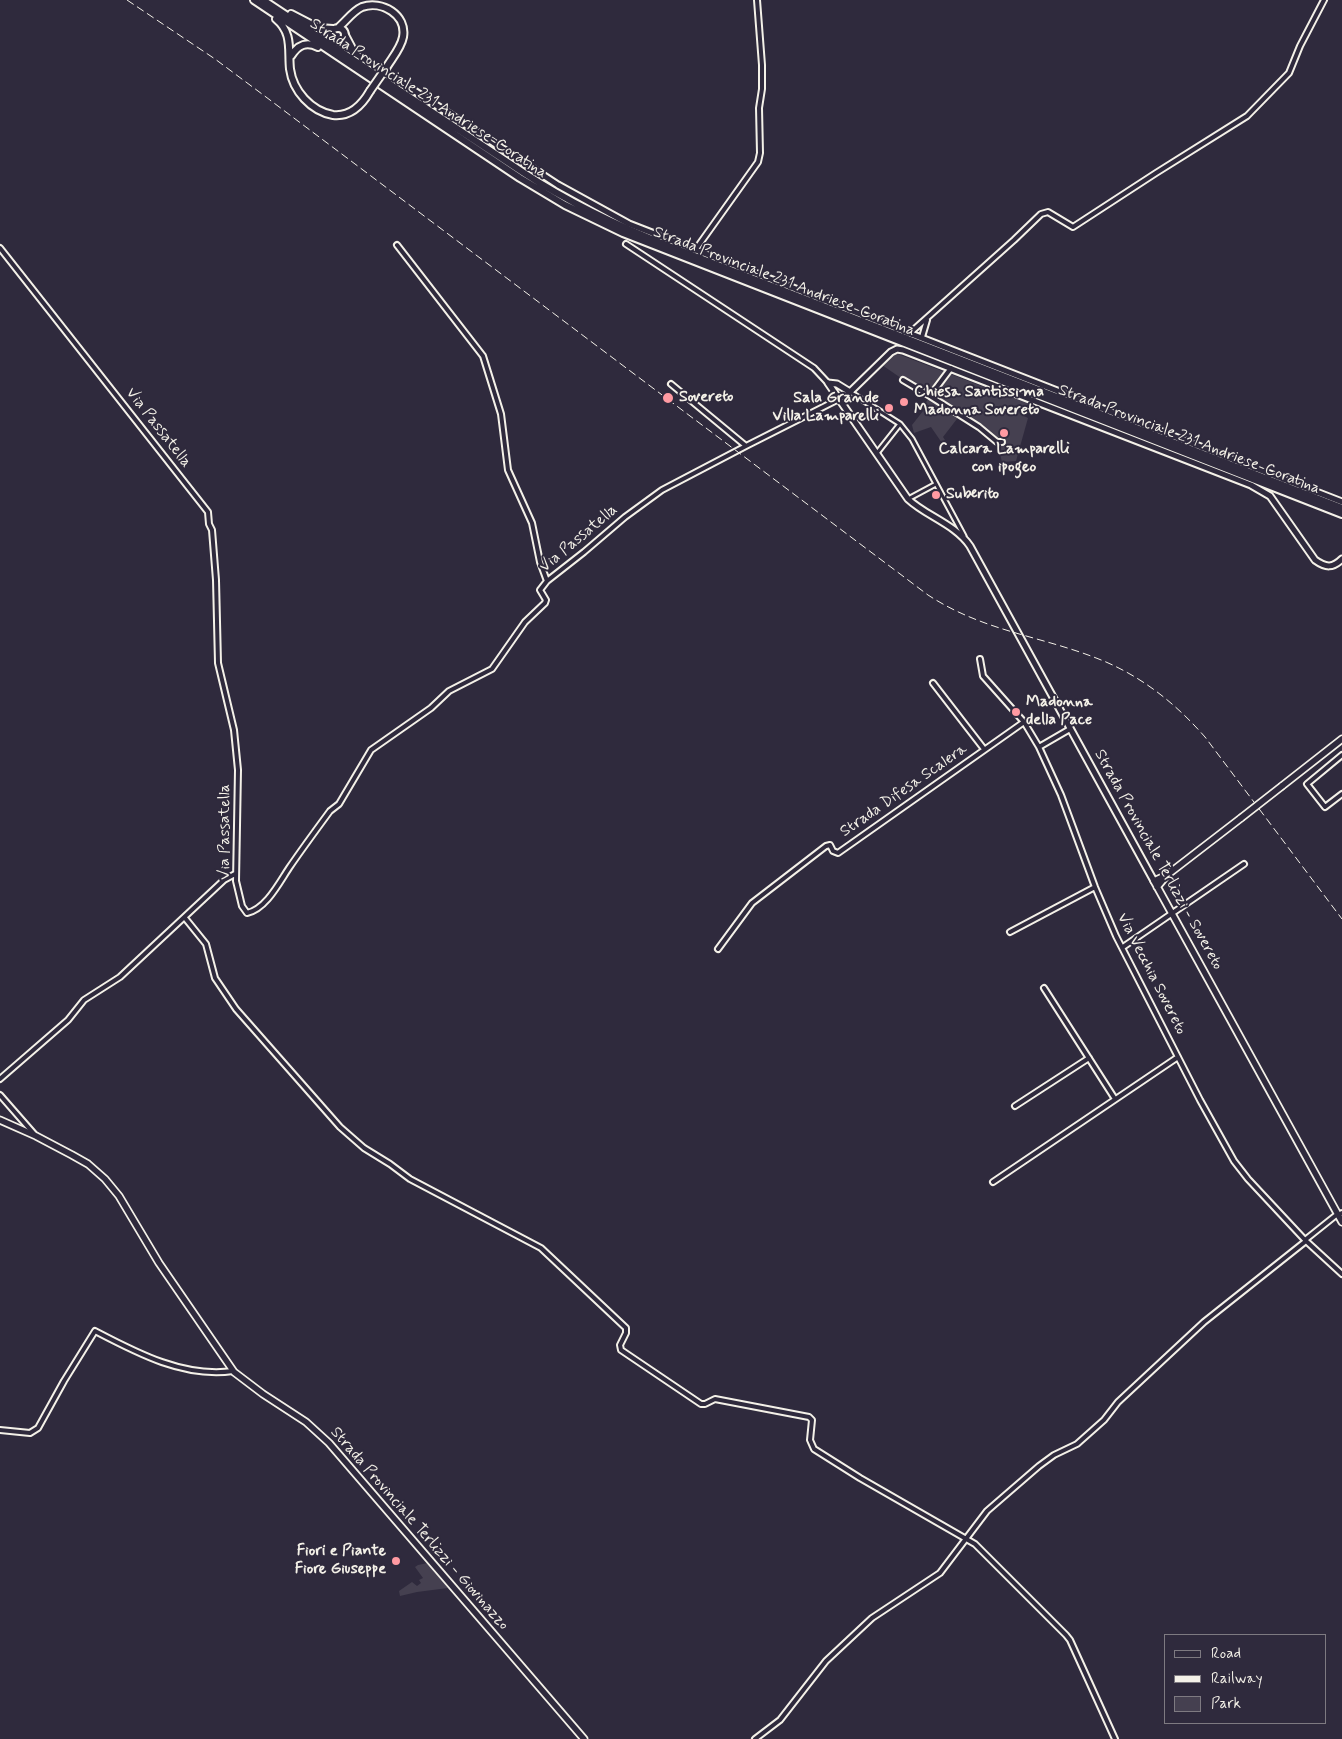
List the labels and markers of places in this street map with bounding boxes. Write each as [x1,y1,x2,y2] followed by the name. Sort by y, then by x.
[914,383,1044,421] place label: Chiesa Santissima Madonna Sovereto
[679,388,734,408] place label: Sovereto
[772,389,879,427] place label: Sala Grande Villa Lamparelli
[661,391,675,405] marker: Sovereto
[898,396,910,408] marker: Chiesa Santissima Madonna Sovereto
[883,402,895,414] marker: Sala Grande Villa Lamparelli
[998,427,1010,439] marker: Calcara Lamparelli con ipogeo
[938,440,1070,478] place label: Calcara Lamparelli con ipogeo
[946,485,999,505] place label: Suberito
[930,489,942,501] marker: Suberito
[1026,693,1093,731] place label: Madonna della Pace
[1010,706,1022,718] marker: Madonna della Pace
[295,1542,386,1580] place label: Fiori e Piante Fiore Giuseppe
[390,1555,402,1567] marker: Fiori e Piante Fiore Giuseppe

